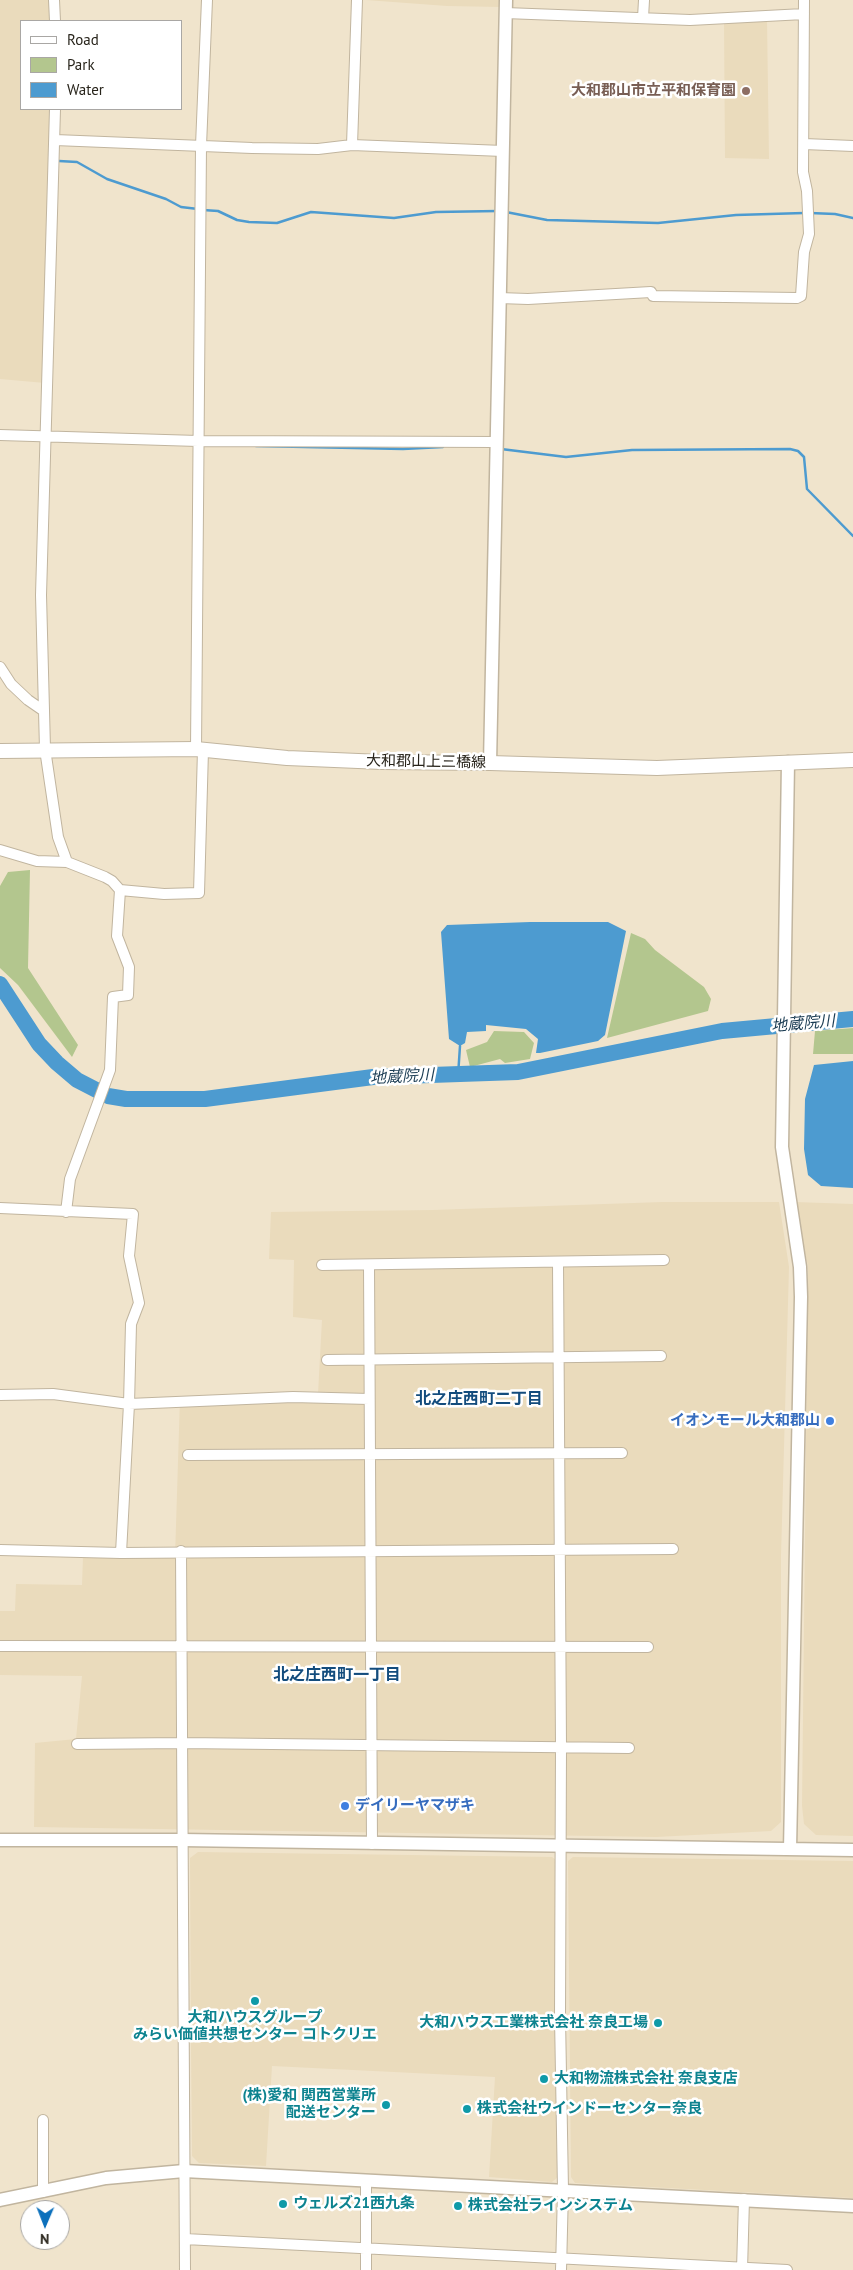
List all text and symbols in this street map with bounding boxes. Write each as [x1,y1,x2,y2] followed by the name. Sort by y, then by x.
[20,20,182,110] legend
[67,30,99,49] text: Road
[67,55,95,74] text: Park
[67,80,104,99] text: Water
[571,82,736,100] place label: 大和郡山市立平和保育園
[740,85,752,97] marker: 大和郡山市立平和保育園
[366,752,486,772] street label: 大和郡山上三橋線
[770,1012,836,1036] water label: 地蔵院川
[370,1066,434,1088] water label: 地蔵院川
[415,1389,543,1409] district label: 北之庄西町二丁目
[670,1412,820,1430] place label: イオンモール大和郡山
[824,1415,836,1427] marker: イオンモール大和郡山
[273,1665,401,1685] district label: 北之庄西町一丁目
[355,1797,475,1815] place label: デイリーヤマザキ
[339,1800,351,1812] marker: デイリーヤマザキ
[249,1995,261,2007] marker: 大和ハウスグループ みらい価値共想センター コトクリエ
[133,2009,377,2044] place label: 大和ハウスグループ みらい価値共想センター コトクリエ
[419,2014,648,2032] place label: 大和ハウス工業株式会社 奈良工場
[652,2017,664,2029] marker: 大和ハウス工業株式会社 奈良工場
[554,2070,738,2088] place label: 大和物流株式会社 奈良支店
[538,2073,550,2085] marker: 大和物流株式会社 奈良支店
[242,2087,376,2122] place label: (株)愛和 関西営業所 配送センター
[380,2099,392,2111] marker: (株)愛和 関西営業所 配送センター
[477,2100,702,2118] place label: 株式会社ウインドーセンター奈良
[461,2103,473,2115] marker: 株式会社ウインドーセンター奈良
[293,2195,415,2213] place label: ウェルズ21西九条
[468,2197,633,2215] place label: 株式会社ラインシステム
[277,2198,289,2210] marker: ウェルズ21西九条
[20,2200,70,2250] north arrow
[452,2200,464,2212] marker: 株式会社ラインシステム
[40,2230,50,2248] text: N

